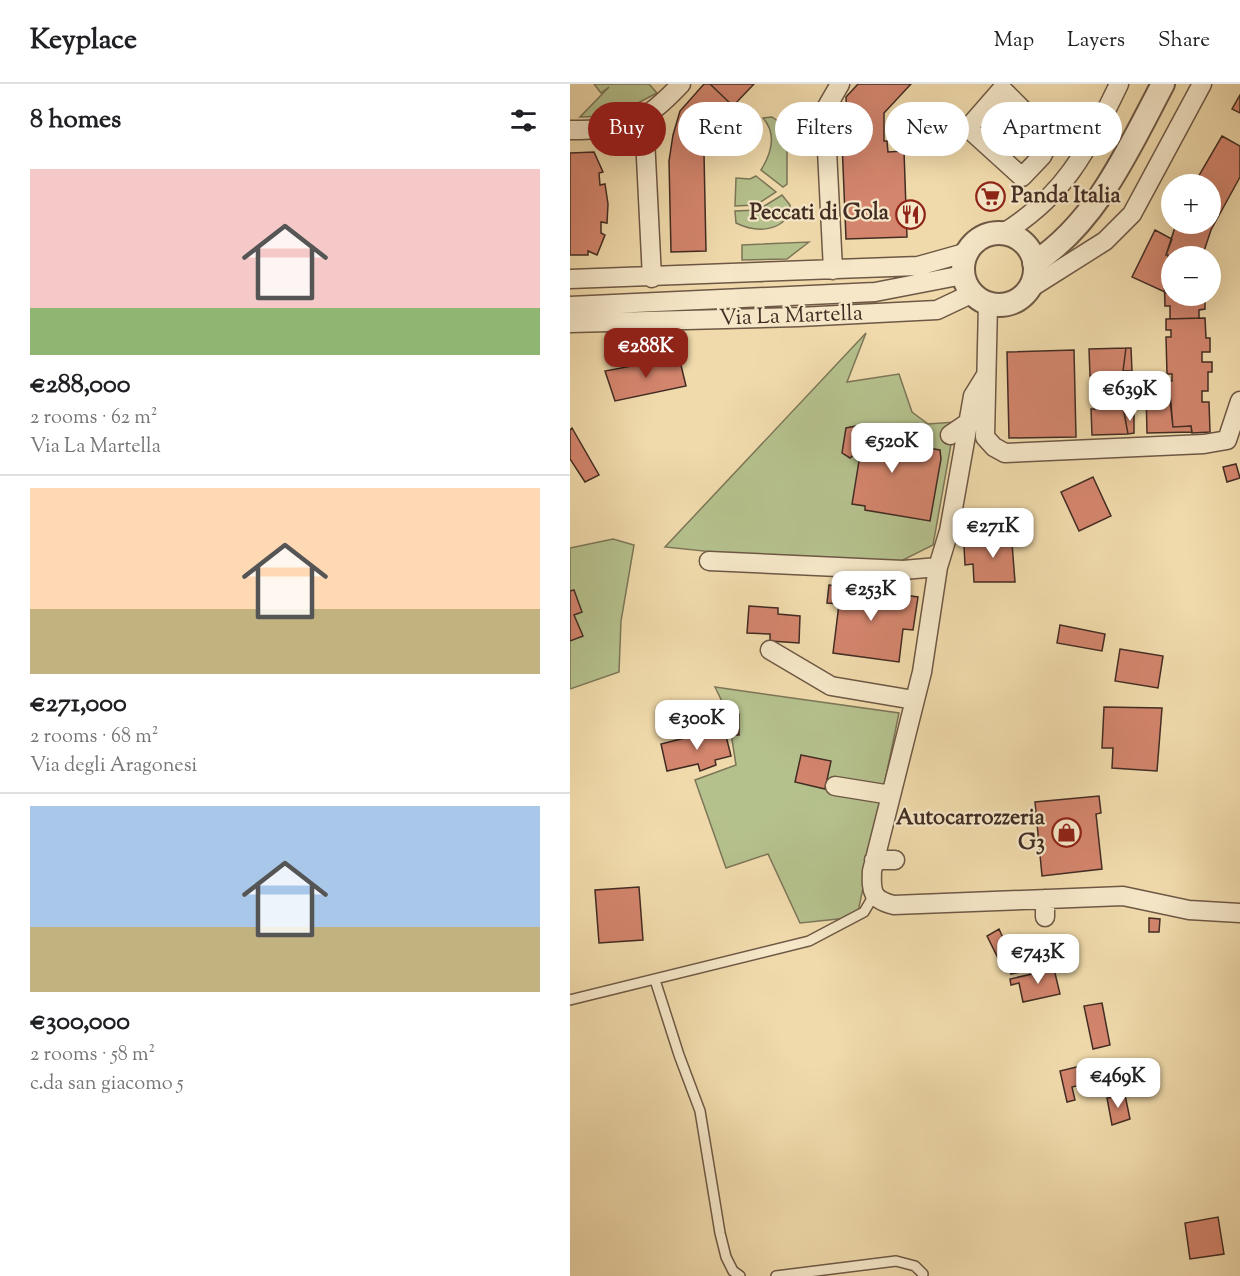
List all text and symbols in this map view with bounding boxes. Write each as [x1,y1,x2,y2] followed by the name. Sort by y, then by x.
[30,21,137,61] text: Keyplace
[994,26,1034,56] text: Map
[1067,26,1125,56] text: Layers
[1158,26,1210,56] text: Share
[30,102,121,139] text: 8 homes
[588,102,666,156] chip: Buy
[678,102,763,156] chip: Rent
[775,102,873,156] chip: Filters
[885,102,969,156] chip: New
[981,102,1122,156] chip: Apartment
[507,104,540,137] icon: filters
[1161,174,1221,306] map controls
[1161,174,1221,234] button: +
[974,181,1006,213] supermarket icon: Panda Italia
[1011,181,1122,213] place label: Panda Italia
[749,198,890,230] place label: Peccati di Gola
[894,198,926,230] restaurant icon: Peccati di Gola
[231,208,339,316] icon: home
[1161,246,1221,306] button: −
[718,298,864,336] street label: Via La Martella
[604,328,688,379] pin: €288K
[618,333,674,362] text: €288K
[30,367,131,404] text: €288,000
[1088,371,1172,422] pin: €639K
[1103,376,1157,405] text: €639K
[30,404,158,433] text: 2 rooms · 62 m²
[850,423,934,474] pin: €520K
[865,428,919,457] text: €520K
[30,433,161,462] text: Via La Martella
[951,508,1035,559] pin: €271K
[967,513,1019,542] text: €271K
[231,527,339,635] icon: home
[829,571,913,622] pin: €253K
[846,576,896,605] text: €253K
[30,686,127,723] text: €271,000
[655,700,739,751] pin: €300K
[669,705,725,734] text: €300K
[30,723,158,752] text: 2 rooms · 68 m²
[30,752,197,781] text: Via degli Aragonesi
[896,803,1046,860] place label: Autocarrozzeria G3
[1050,816,1082,848] shop icon: Autocarrozzeria G3
[231,845,339,953] icon: home
[996,934,1080,985] pin: €743K
[1011,939,1065,968] text: €743K
[30,1004,130,1041] text: €300,000
[30,1041,155,1070] text: 2 rooms · 58 m²
[1076,1058,1160,1109] pin: €469K
[1090,1063,1146,1092] text: €469K
[30,1070,184,1099] text: c.da san giacomo 5

